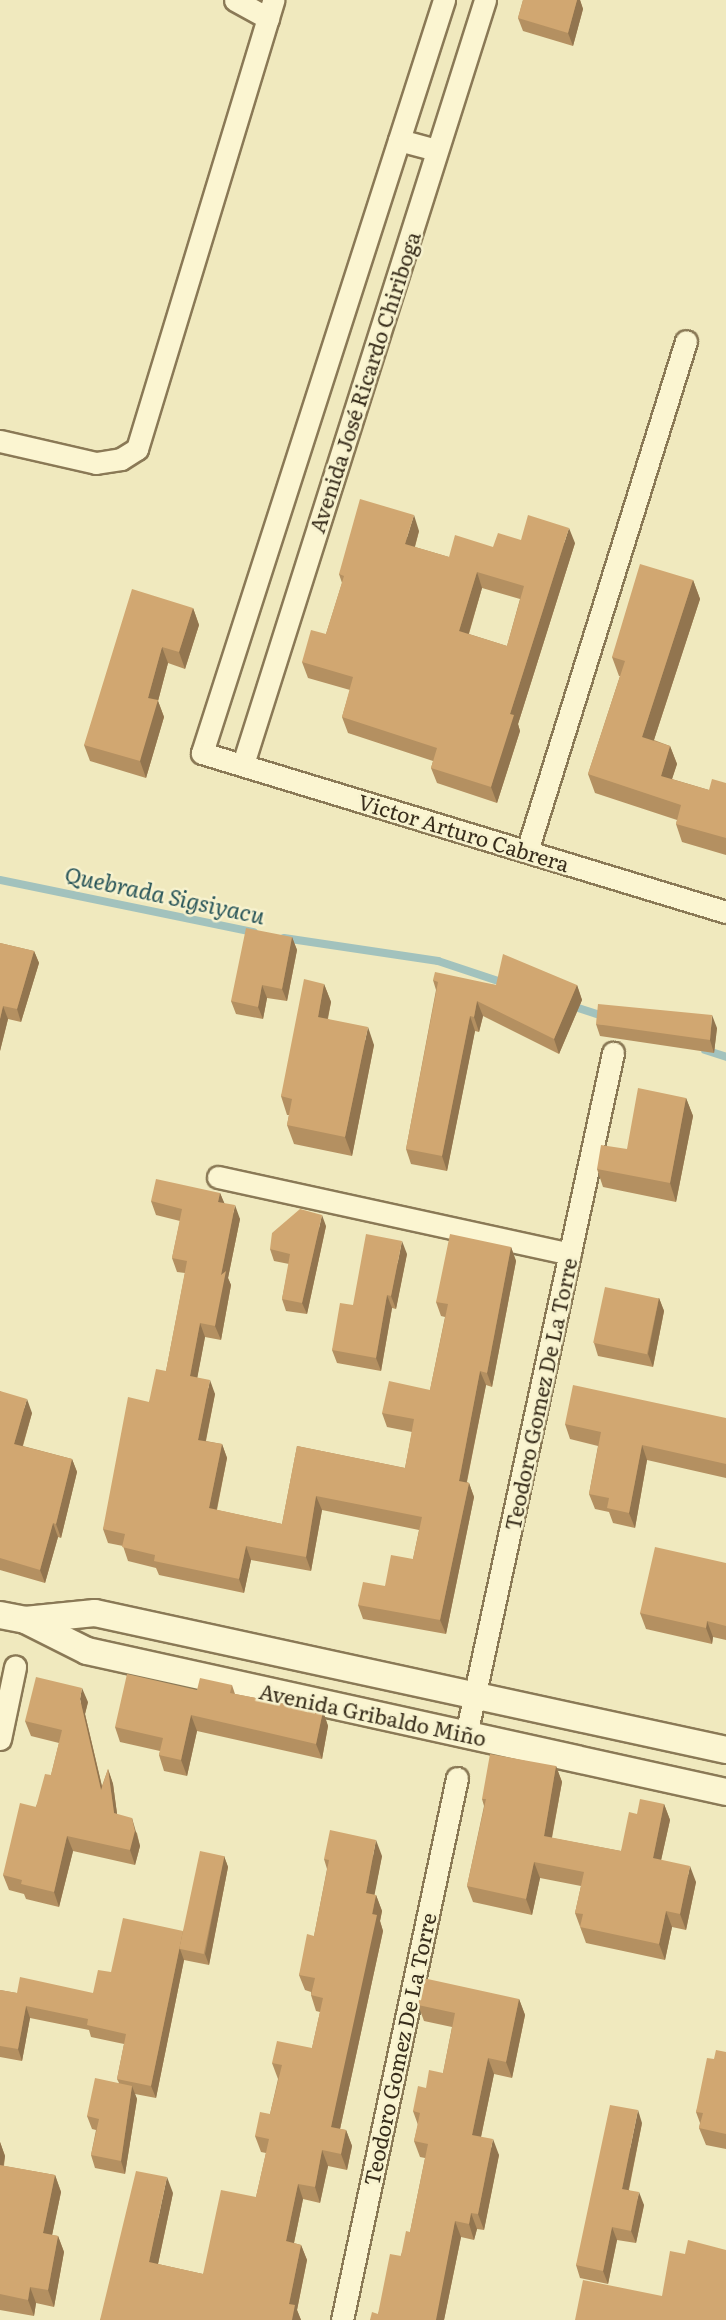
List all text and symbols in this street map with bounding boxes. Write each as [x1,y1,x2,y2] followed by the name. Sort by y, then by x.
[303,228,425,536] street label: Avenida José Ricardo Chiriboga
[355,788,573,876] street label: Victor Arturo Cabrera
[62,859,268,929] water label: Quebrada Sigsiyacu
[499,1255,581,1533] street label: Teodoro Gomez De La Torre
[257,1678,489,1750] street label: Avenida Gribaldo Miño
[358,1910,440,2188] street label: Teodoro Gomez De La Torre

